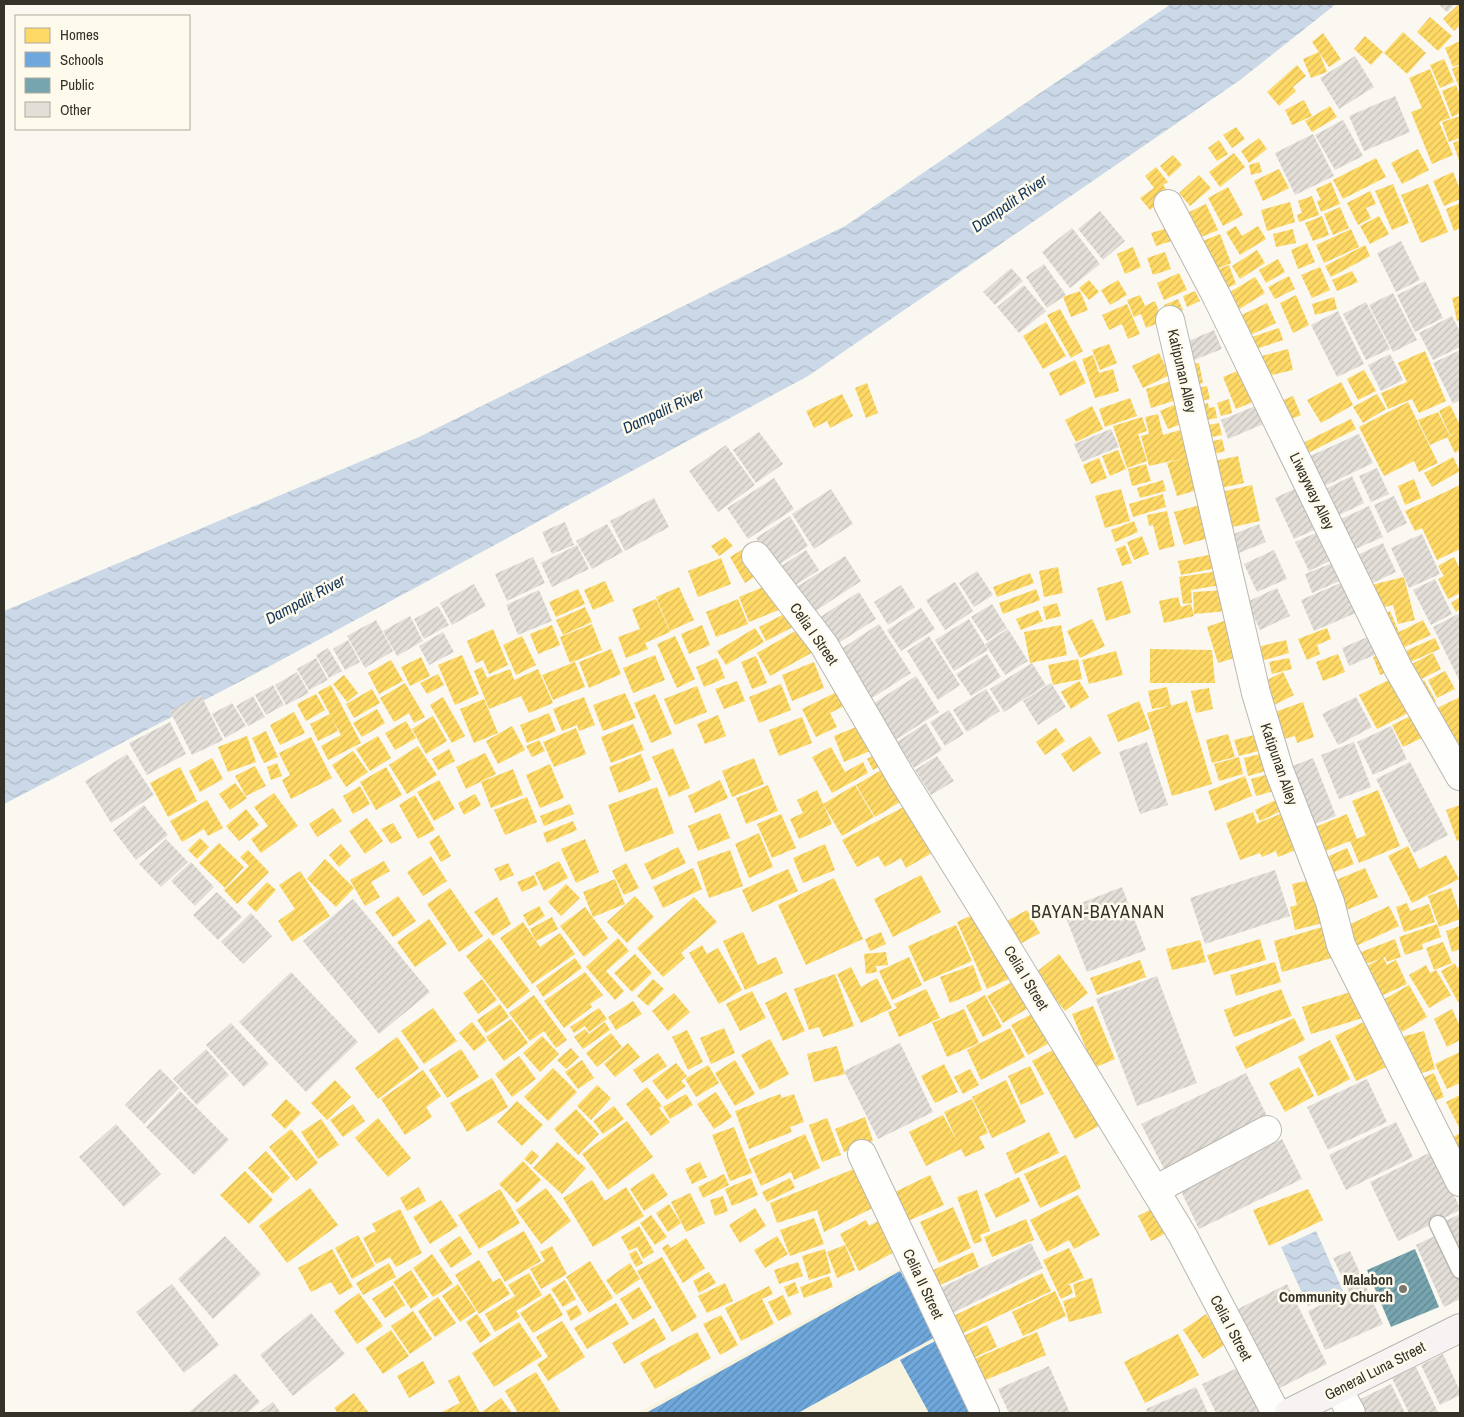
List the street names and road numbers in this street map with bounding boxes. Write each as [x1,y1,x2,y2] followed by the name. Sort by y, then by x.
[1163,327,1203,416] street label: Katipunan Alley
[1285,449,1341,534] street label: Liwayway Alley
[785,598,844,670] street label: Celia I Street
[1256,720,1304,808] street label: Katipunan Alley
[999,942,1054,1014] street label: Celia I Street
[898,1245,949,1323] street label: Celia II Street
[1205,1291,1258,1365] street label: Celia I Street
[1321,1336,1429,1405] street label: General Luna Street

